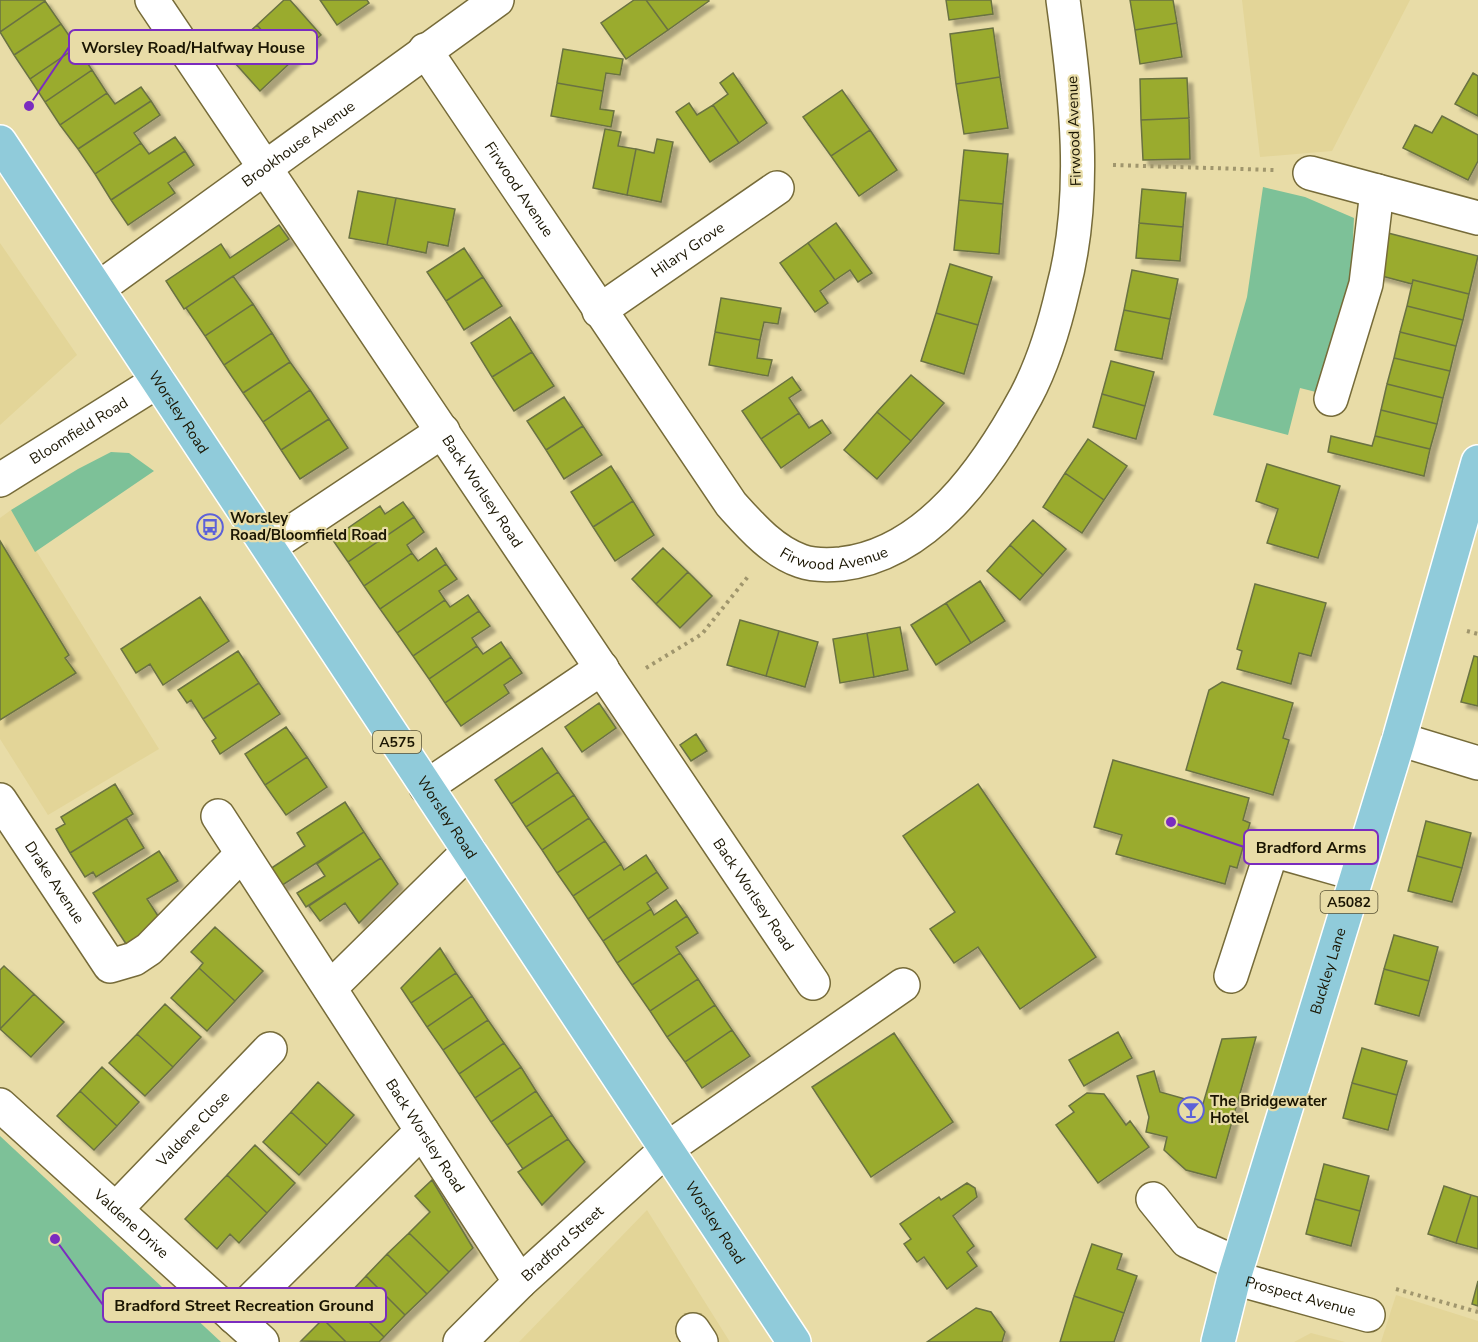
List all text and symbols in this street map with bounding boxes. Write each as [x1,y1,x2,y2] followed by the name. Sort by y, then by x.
[69,30,317,64] callout: Worsley Road/Halfway House
[81,37,305,59] text: Worsley Road/Halfway House
[1062,75,1086,186] street label: Firwood Avenue
[238,96,359,191] street label: Brookhouse Avenue
[480,138,558,241] street label: Firwood Avenue
[647,217,728,282] street label: Hilary Grove
[144,367,213,457] street label: Worsley Road
[26,392,132,469] street label: Bloomfield Road
[437,431,527,552] street label: Back Worlsey Road
[230,508,387,545] place label: Worsley Road/Bloomfield Road
[195,512,225,542] bus stop icon: Worsley Road/Bloomfield Road
[776,542,891,575] street label: Firwood Avenue
[373,731,421,753] road number: A575
[412,772,482,863] street label: Worsley Road
[1244,830,1378,864] callout: Bradford Arms
[708,834,799,955] street label: Back Worlsey Road
[1256,837,1366,859] text: Bradford Arms
[20,838,89,928] street label: Drake Avenue
[1320,891,1378,913] road number: A5082
[1305,925,1351,1017] street label: Buckley Lane
[381,1075,469,1196] street label: Back Worsley Road
[151,1087,234,1172] street label: Valdene Close
[1210,1091,1327,1128] place label: The Bridgewater Hotel
[1176,1095,1206,1125] bar icon: The Bridgewater Hotel
[681,1178,750,1268] street label: Worsley Road
[89,1184,173,1263] street label: Valdene Drive
[517,1201,608,1286] street label: Bradford Street
[1243,1272,1358,1321] street label: Prospect Avenue
[103,1288,386,1322] callout: Bradford Street Recreation Ground
[114,1295,374,1317] text: Bradford Street Recreation Ground

